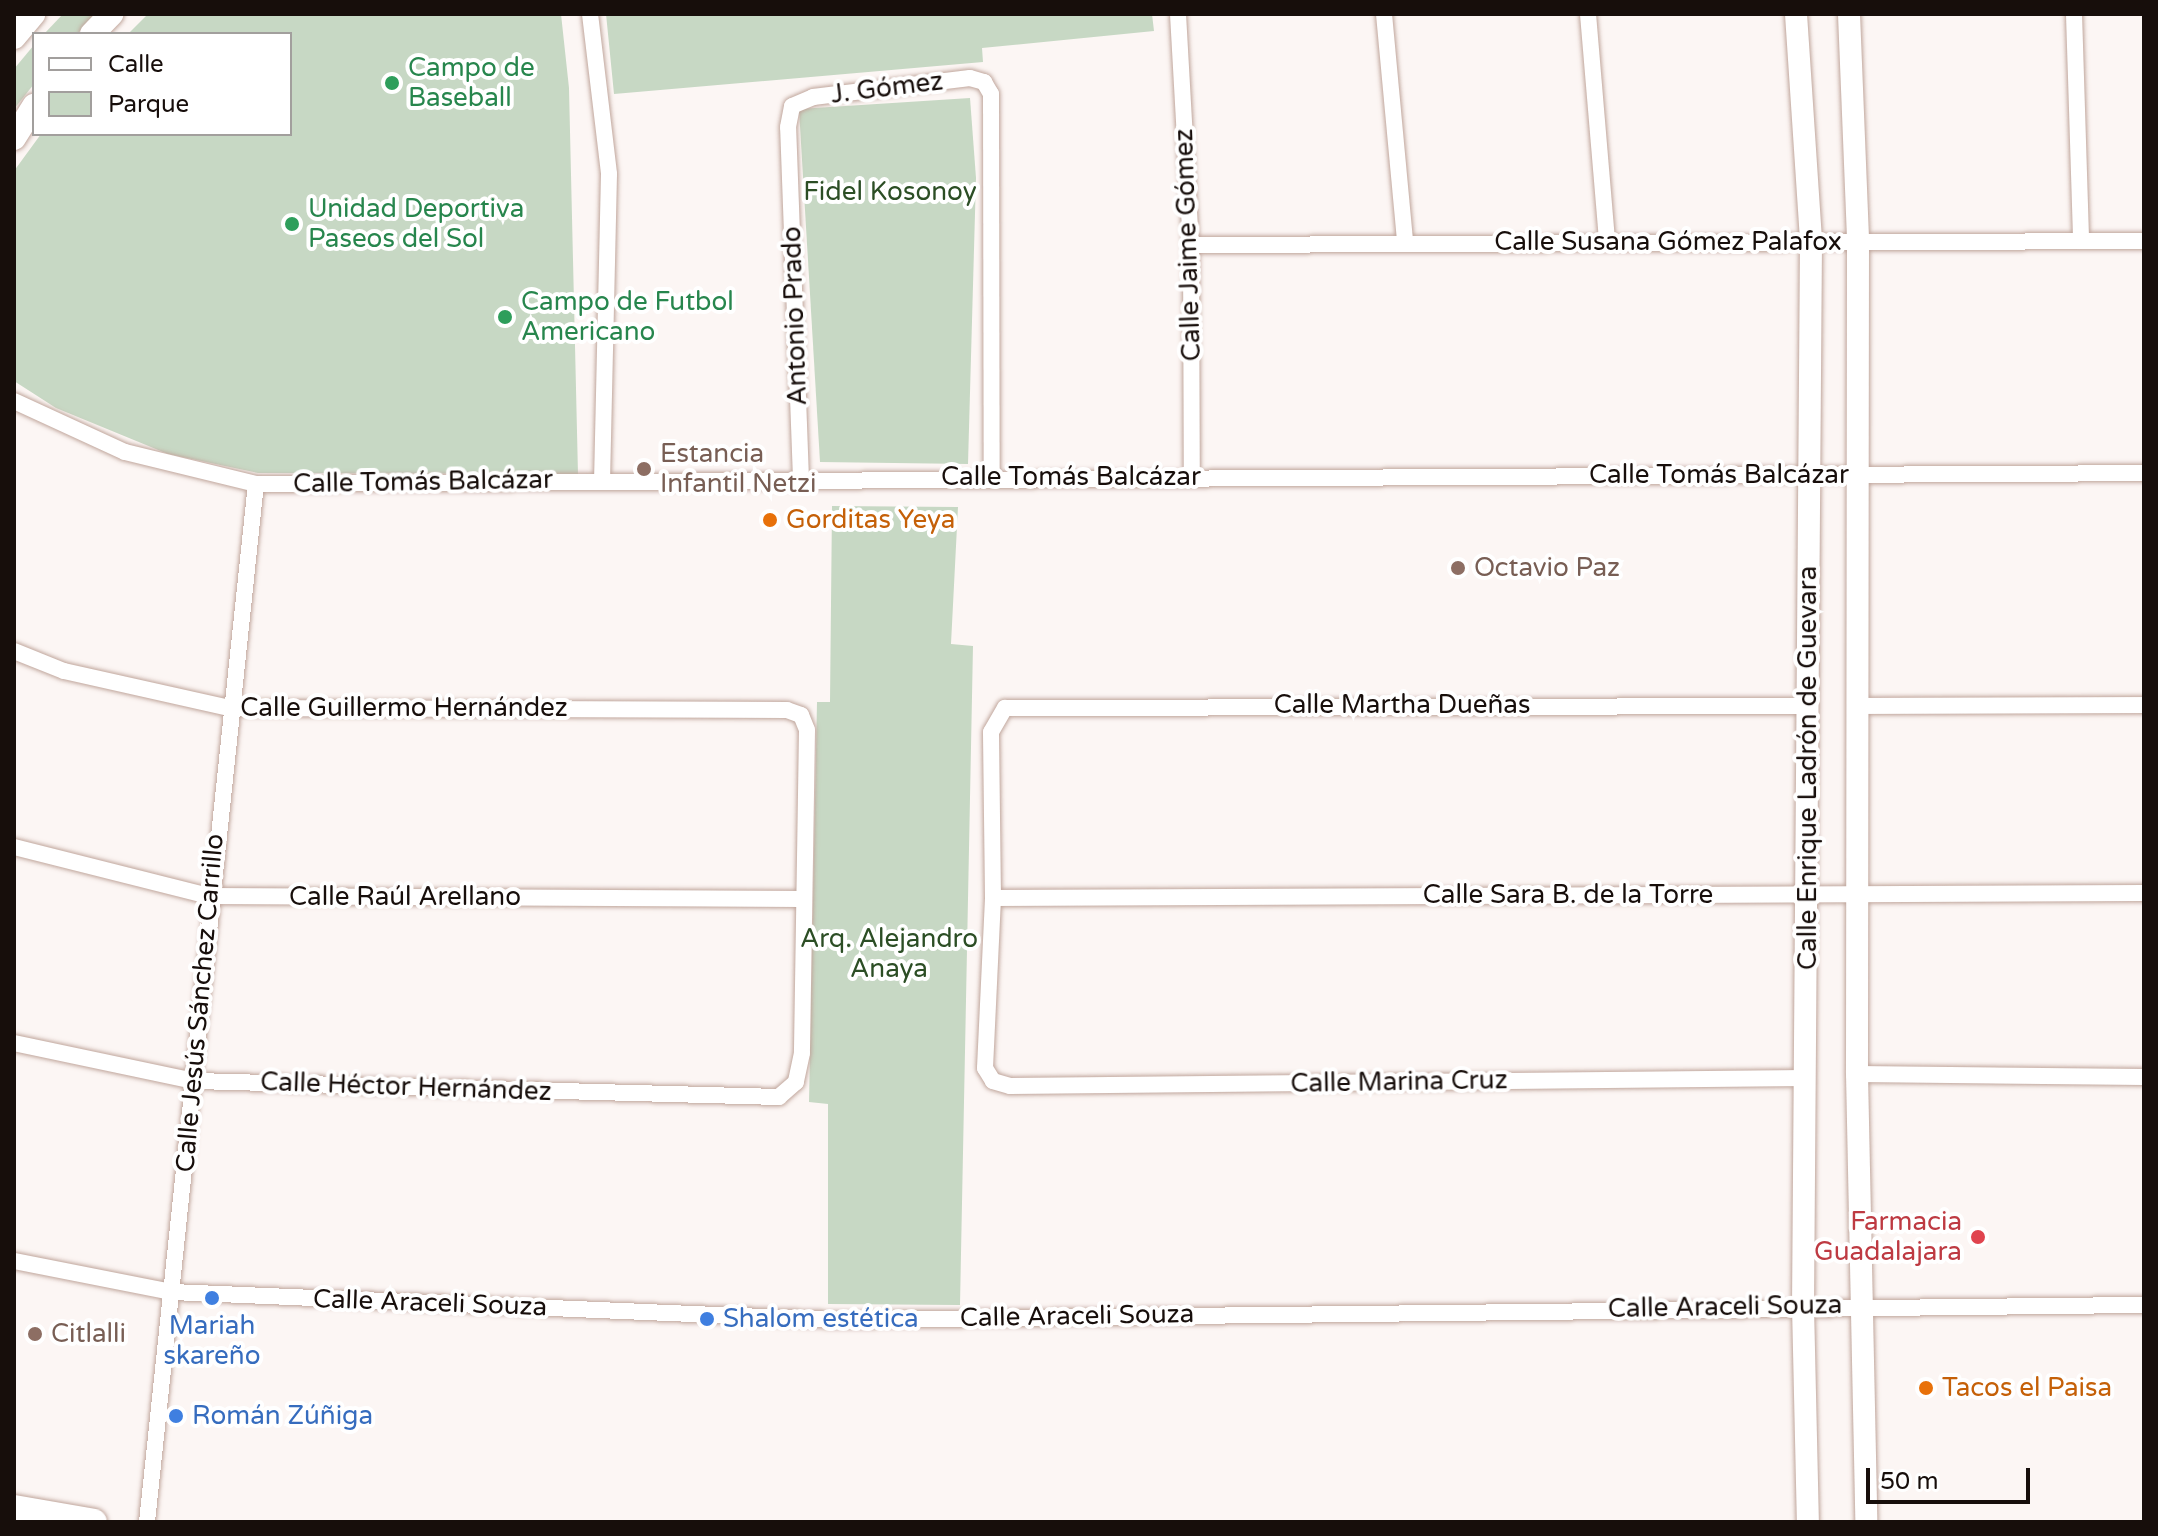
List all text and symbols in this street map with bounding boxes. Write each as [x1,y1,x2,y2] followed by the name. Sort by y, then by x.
[32,32,292,136] legend
[108,50,164,79] text: Calle
[408,52,535,114] place label: Campo de Baseball
[829,66,945,110] street label: J. Gómez
[383,74,401,92] marker: Campo de Baseball
[108,90,189,119] text: Parque
[1168,128,1208,362] street label: Calle Jaime Gómez
[803,176,977,208] park label: Fidel Kosonoy
[308,193,524,254] place label: Unidad Deportiva Paseos del Sol
[283,215,301,233] marker: Unidad Deportiva Paseos del Sol
[776,226,814,406] street label: Antonio Prado
[1494,226,1842,258] street label: Calle Susana Gómez Palafox
[521,286,734,348] place label: Campo de Futbol Americano
[496,308,514,326] marker: Campo de Futbol Americano
[660,438,817,500] place label: Estancia Infantil Netzi
[1589,459,1849,491] street label: Calle Tomás Balcázar
[635,460,653,478] marker: Estancia Infantil Netzi
[941,461,1201,493] street label: Calle Tomás Balcázar
[293,464,553,500] street label: Calle Tomás Balcázar
[786,504,955,536] place label: Gorditas Yeya
[761,511,779,529] marker: Gorditas Yeya
[1474,552,1620,584] place label: Octavio Paz
[1449,559,1467,577] marker: Octavio Paz
[1792,566,1824,970] street label: Calle Enrique Ladrón de Guevara
[1274,689,1530,721] street label: Calle Martha Dueñas
[240,692,568,724] street label: Calle Guillermo Hernández
[170,832,230,1174] street label: Calle Jesús Sánchez Carrillo
[1423,879,1713,911] street label: Calle Sara B. de la Torre
[289,881,521,913] street label: Calle Raúl Arellano
[800,923,978,984] park label: Arq. Alejandro Anaya
[1290,1065,1508,1099] street label: Calle Marina Cruz
[260,1066,552,1108] street label: Calle Héctor Hernández
[1814,1206,1962,1268] place label: Farmacia Guadalajara
[1969,1228,1987,1246] marker: Farmacia Guadalajara
[312,1283,548,1323] street label: Calle Araceli Souza
[203,1289,221,1307] marker: Mariah skareño
[1608,1289,1842,1325] street label: Calle Araceli Souza
[960,1298,1194,1334] street label: Calle Araceli Souza
[723,1303,919,1335] place label: Shalom estética
[164,1310,260,1372] place label: Mariah skareño
[698,1310,716,1328] marker: Shalom estética
[51,1318,126,1350] place label: Citlalli
[26,1325,44,1343] marker: Citlalli
[1942,1372,2112,1404] place label: Tacos el Paisa
[1917,1379,1935,1397] marker: Tacos el Paisa
[192,1400,373,1432] place label: Román Zúñiga
[167,1407,185,1425] marker: Román Zúñiga
[1870,1452,2034,1502] scale bar
[1880,1467,1938,1496] text: 50 m

